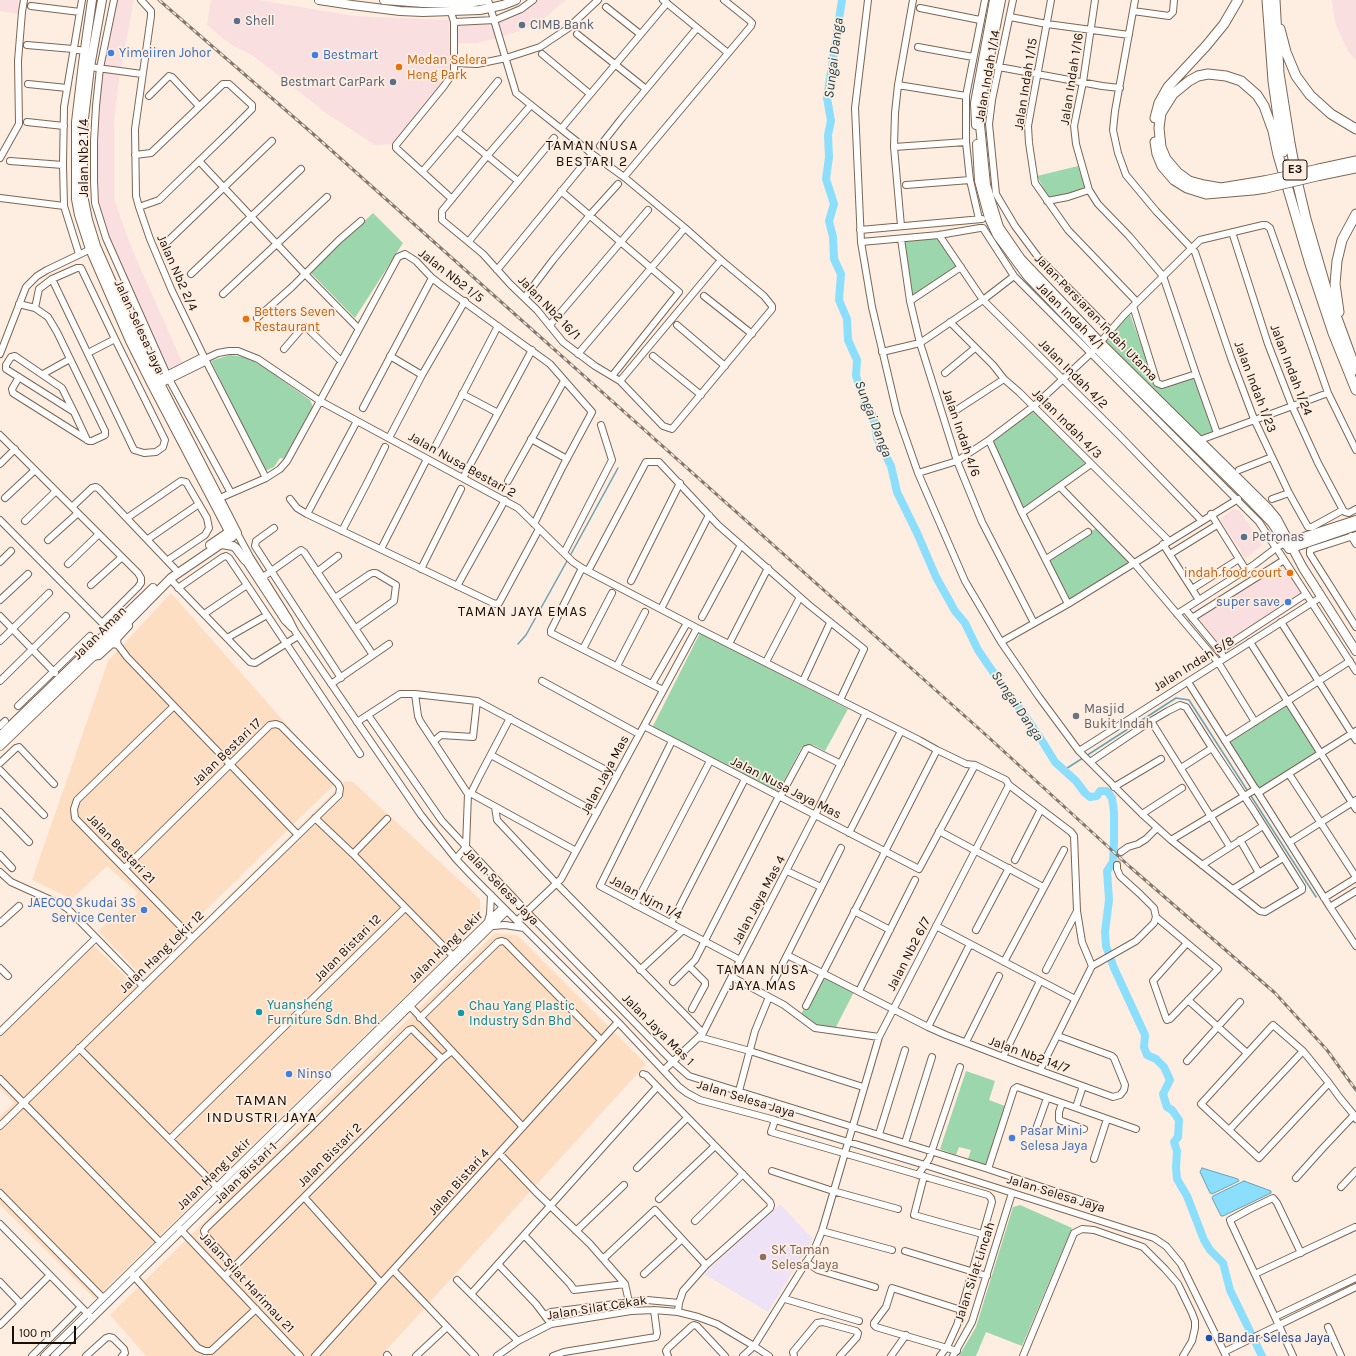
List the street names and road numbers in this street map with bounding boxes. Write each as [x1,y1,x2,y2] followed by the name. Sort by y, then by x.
[972,29,1004,123] street label: Jalan Indah 1/14
[1057,32,1087,126] street label: Jalan Indah 1/16
[1011,37,1041,131] street label: Jalan Indah 1/15
[76,119,92,197] street label: Jalan Nb2 1/4
[1283,160,1307,180] road number: E3
[153,232,201,314] street label: Jalan Nb2 2/4
[415,246,487,306] street label: Jalan Nb2 1/5
[1031,251,1161,385] street label: Jalan Persiaran Indah Utama
[515,273,583,343] street label: Jalan Nb2 16/1
[110,278,168,376] street label: Jalan Selesa Jaya
[1033,279,1107,353] street label: Jalan Indah 4/1
[1266,322,1316,418] street label: Jalan Indah 1/24
[1035,336,1111,412] street label: Jalan Indah 4/2
[1230,339,1280,435] street label: Jalan Indah 1/23
[1029,386,1105,462] street label: Jalan Indah 4/3
[939,387,983,479] street label: Jalan Indah 4/6
[405,429,519,501] street label: Jalan Nusa Bestari 2
[70,603,130,663] street label: Jalan Aman
[1151,633,1237,695] street label: Jalan Indah 5/8
[189,715,265,789] street label: Jalan Bestari 17
[577,733,633,817] street label: Jalan Jaya Mas
[728,753,844,823] street label: Jalan Nusa Jaya Mas
[84,811,158,887] street label: Jalan Bestari 21
[460,845,542,929] street label: Jalan Selesa Jaya
[729,853,789,947] street label: Jalan Jaya Mas 4
[607,872,685,924] street label: Jalan Njm 1/4
[116,908,208,996] street label: Jalan Hang Lekir 12
[406,908,486,986] street label: Jalan Hang Lekir
[311,911,385,985] street label: Jalan Bistari 12
[884,915,934,993] street label: Jalan Nb2 6/7
[619,991,697,1069] street label: Jalan Jaya Mas 1
[987,1033,1071,1077] street label: Jalan Nb2 14/7
[695,1077,797,1121] street label: Jalan Selesa Jaya
[295,1120,365,1190] street label: Jalan Bistari 2
[174,1135,254,1213] street label: Jalan Hang Lekir
[211,1139,281,1207] street label: Jalan Bistari 1
[425,1146,493,1218] street label: Jalan Bistari 4
[1005,1172,1107,1216] street label: Jalan Selesa Jaya
[951,1220,999,1324] street label: Jalan Silat Lincah
[197,1230,297,1336] street label: Jalan Silat Harimau 21
[546,1292,648,1324] street label: Jalan Silat Cekak

